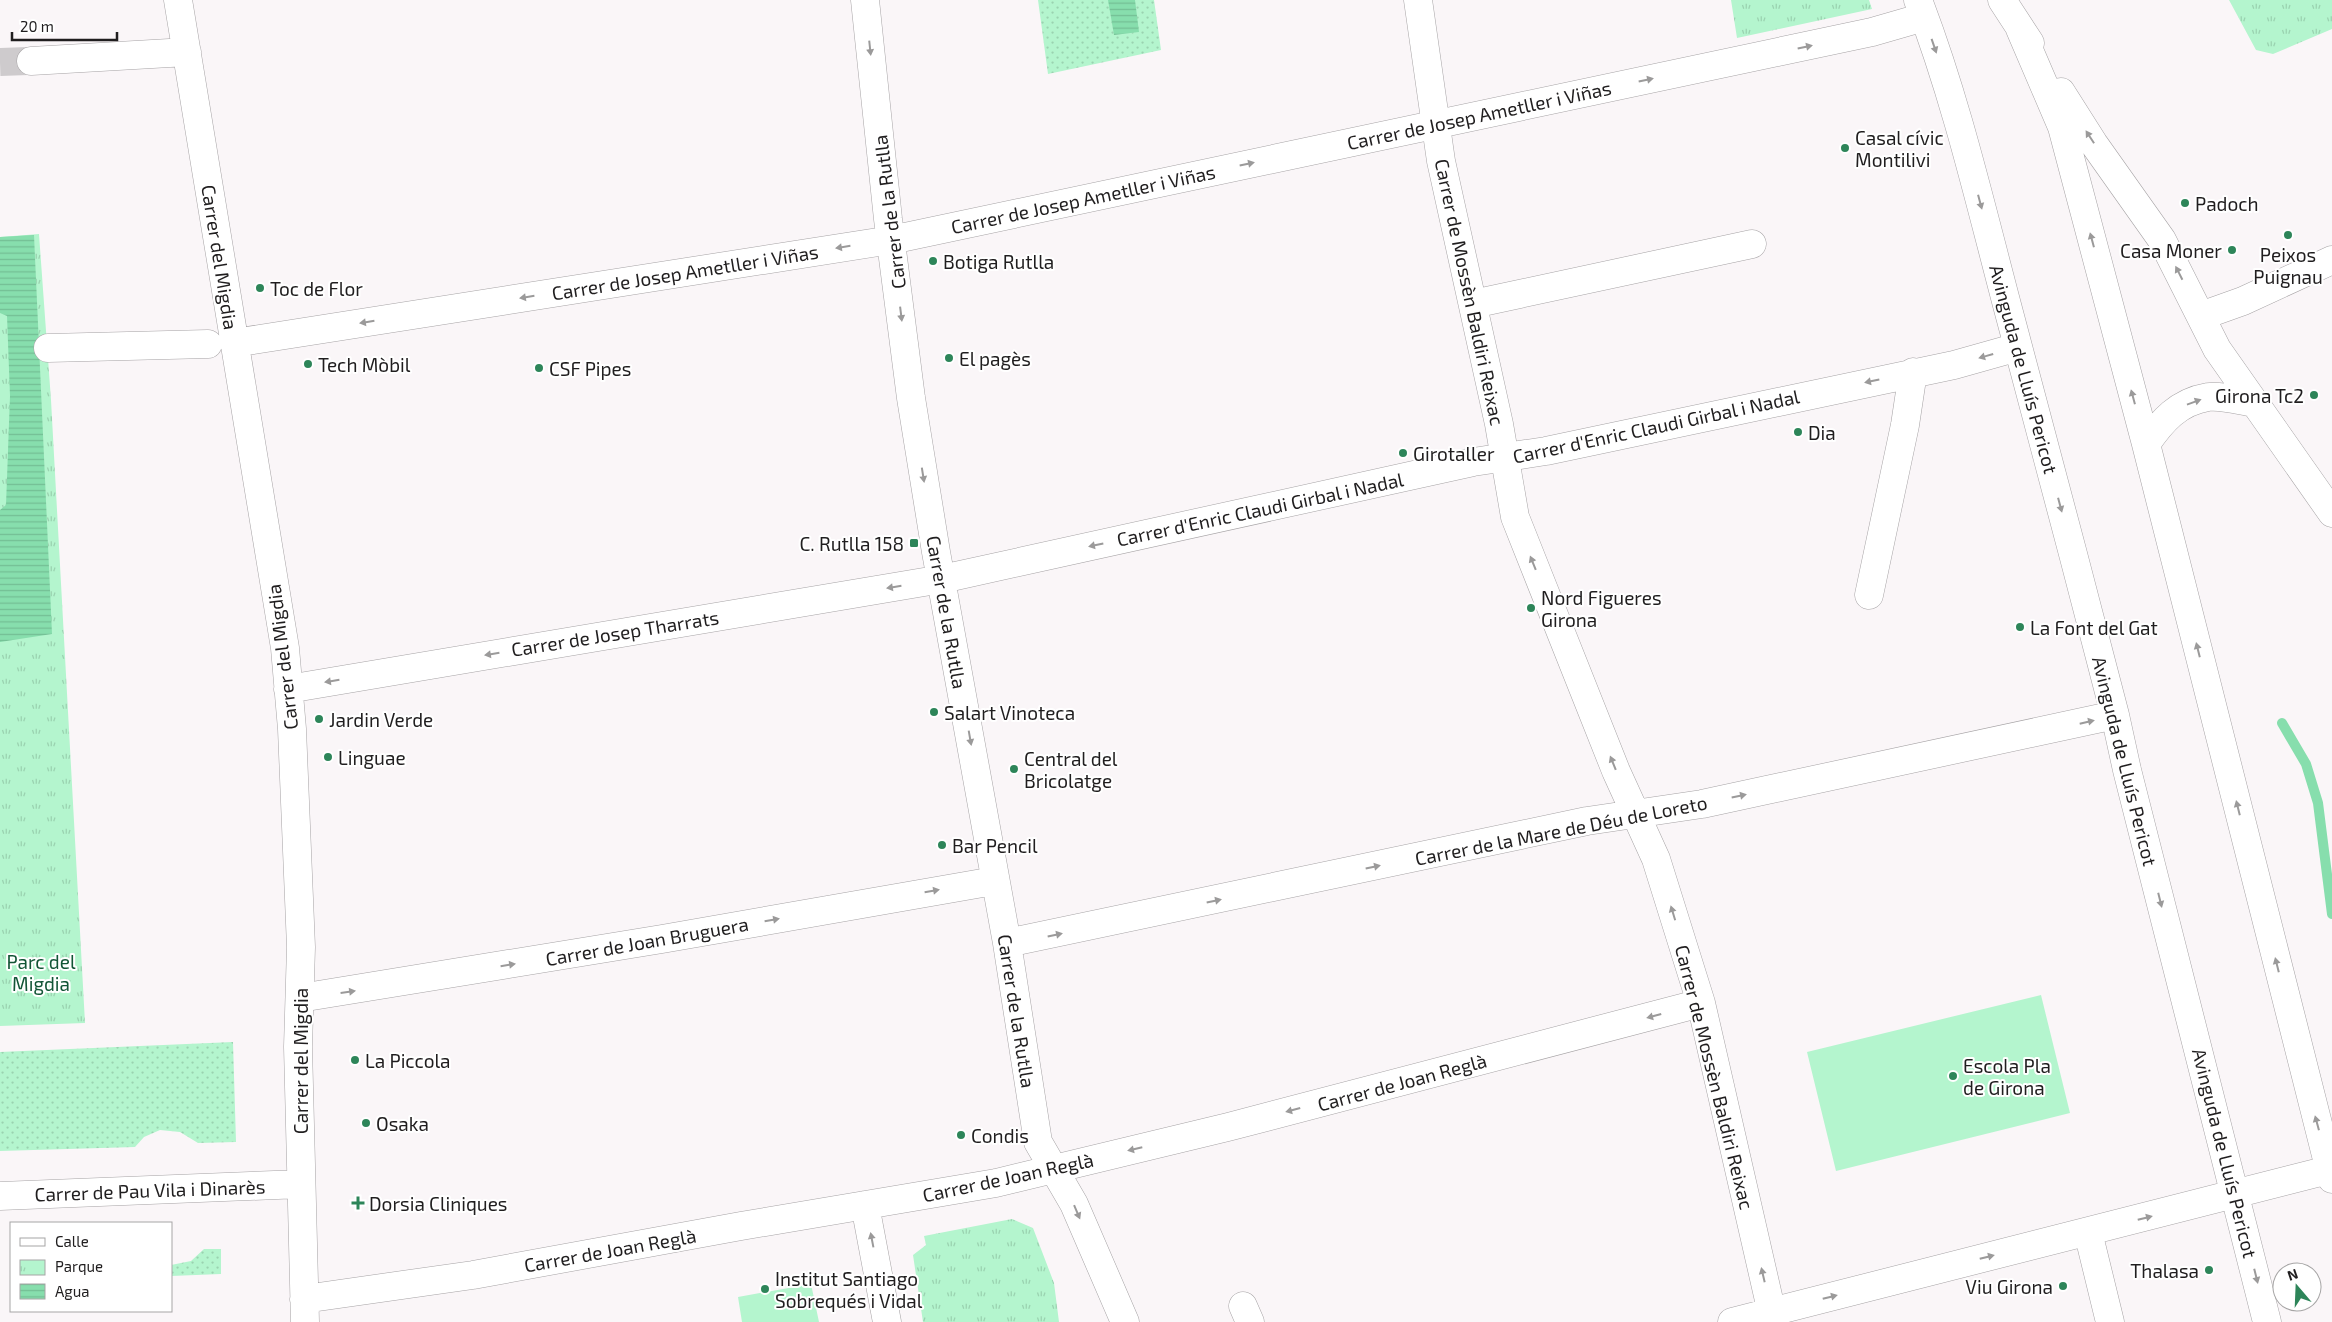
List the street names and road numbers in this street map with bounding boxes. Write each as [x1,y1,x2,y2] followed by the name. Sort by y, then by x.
[1345,76,1613,154] street label: Carrer de Josep Ametller i Viñas
[868,134,910,290] street label: Carrer de la Rutlla
[1430,157,1510,427] street label: Carrer de Mossèn Baldiri Reixac
[949,160,1217,238] street label: Carrer de Josep Ametller i Viñas
[197,183,243,331] street label: Carrer del Migdia
[550,240,820,304] street label: Carrer de Josep Ametller i Viñas
[1985,262,2063,476] street label: Avinguda de Lluís Pericot
[1511,384,1802,468] street label: Carrer d'Enric Claudi Girbal i Nadal
[1115,467,1406,551] street label: Carrer d'Enric Claudi Girbal i Nadal
[922,534,972,690] street label: Carrer de la Rutlla
[262,583,302,731] street label: Carrer del Migdia
[510,605,720,661] street label: Carrer de Josep Tharrats
[2088,654,2162,868] street label: Avinguda de Lluís Pericot
[1413,790,1709,870] street label: Carrer de la Mare de Déu de Loreto
[544,912,750,970] street label: Carrer de Joan Bruguera
[994,933,1040,1089] street label: Carrer de la Rutlla
[1671,942,1759,1212] street label: Carrer de Mossèn Baldiri Reixac
[289,988,312,1134] street label: Carrer del Migdia
[2188,1046,2262,1260] street label: Avinguda de Lluís Pericot
[1315,1048,1489,1116] street label: Carrer de Joan Reglà
[920,1148,1096,1206] street label: Carrer de Joan Reglà
[34,1174,266,1206] street label: Carrer de Pau Vila i Dinarès
[522,1224,698,1276] street label: Carrer de Joan Reglà

